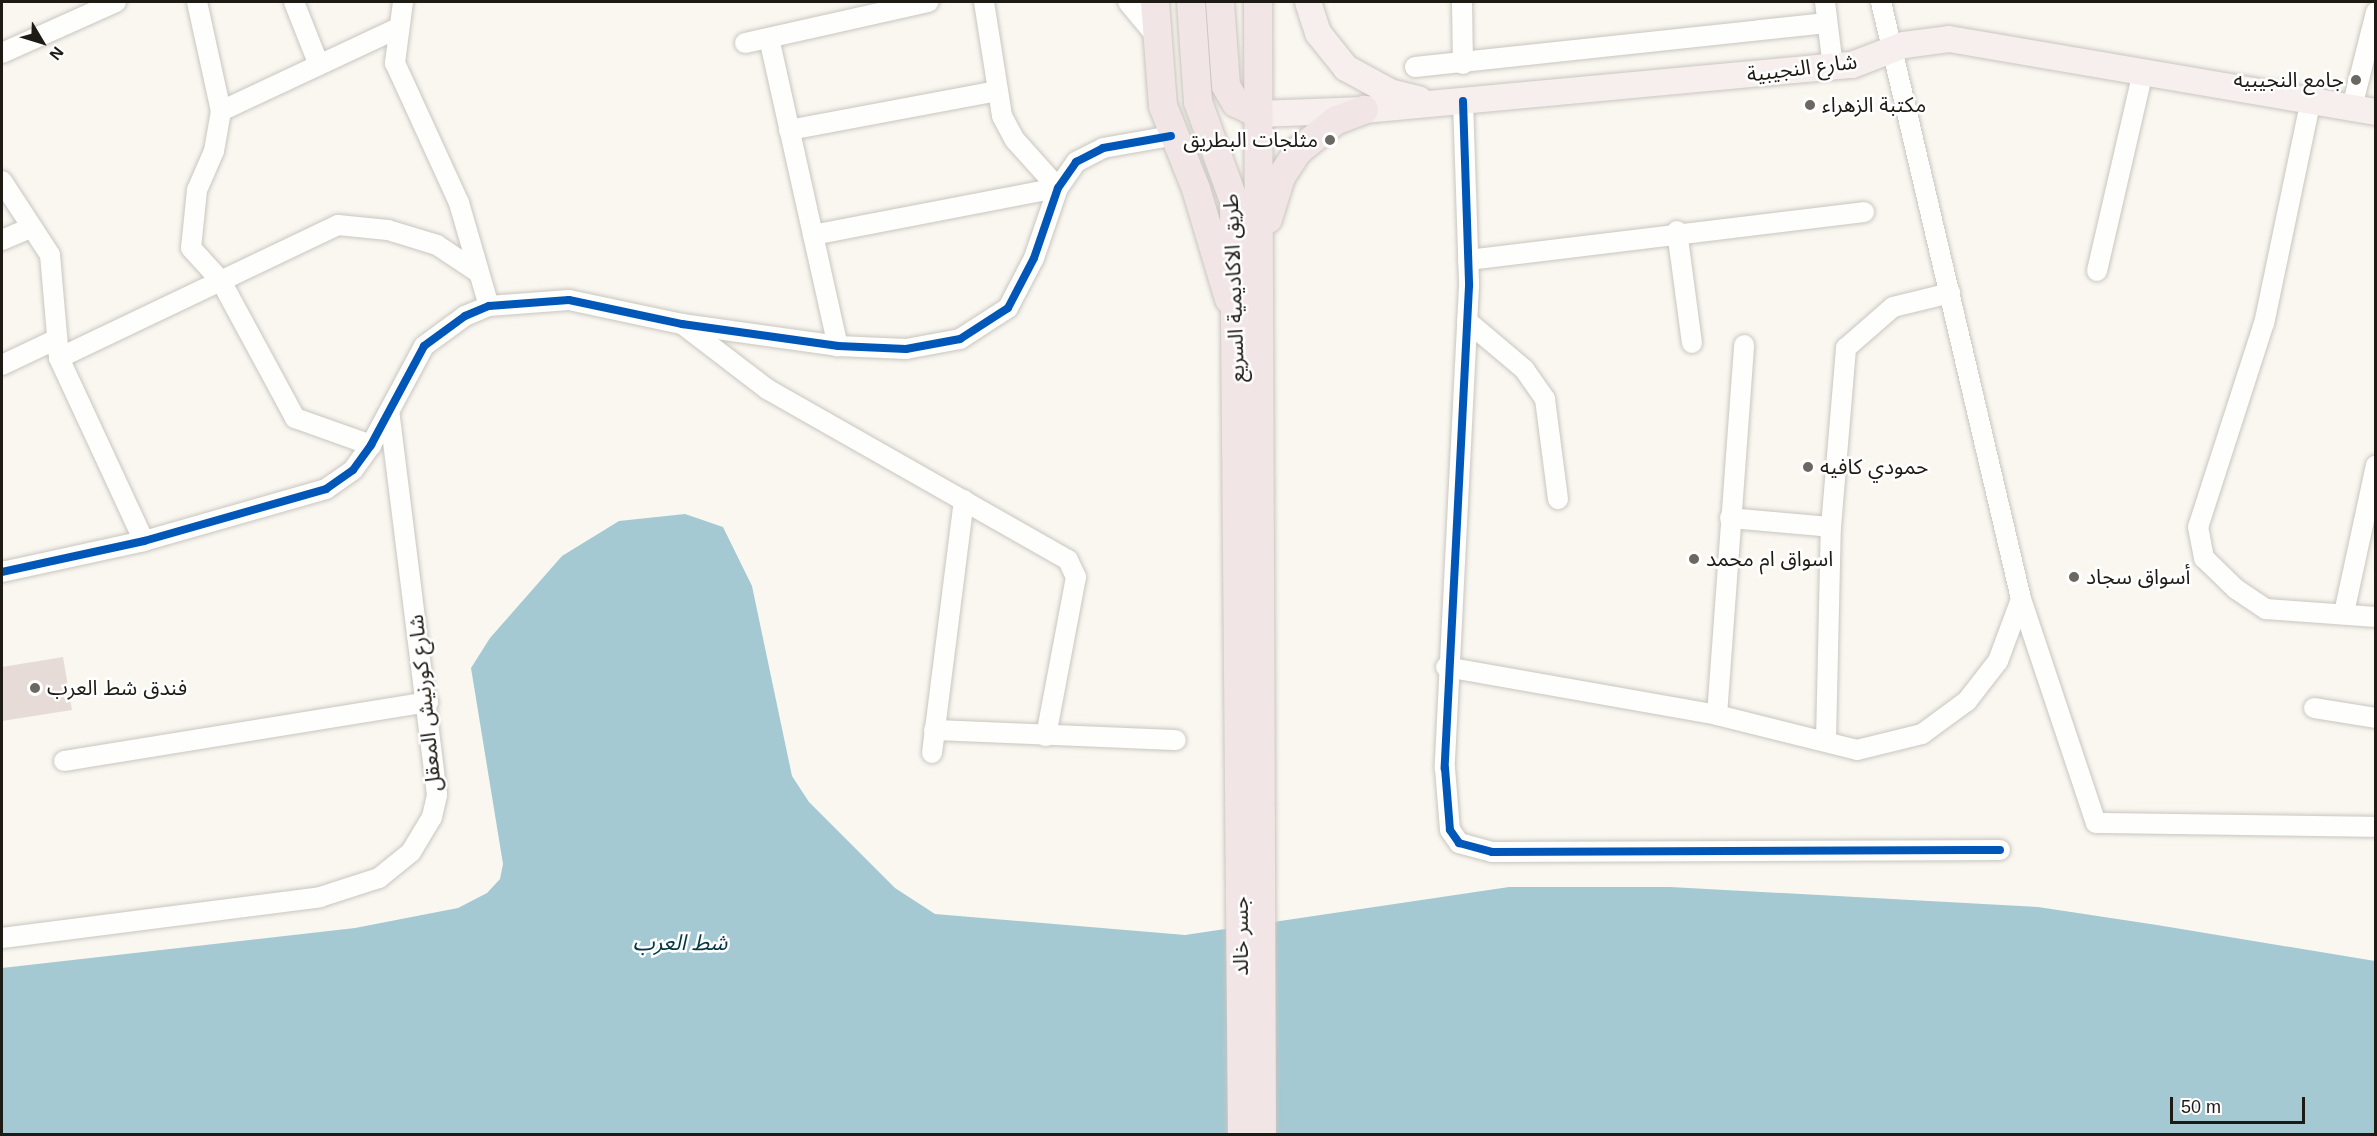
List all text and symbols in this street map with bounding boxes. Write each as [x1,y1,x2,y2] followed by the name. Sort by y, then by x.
[12,12,72,72] north arrow
[46,44,67,63] text: N
[1745,49,1859,87] street label: شارع النجيبية
[2233,67,2344,93] place label: جامع النجيبيه
[2349,73,2363,87] marker: جامع النجيبيه
[1822,92,1926,118] place label: مكتبة الزهراء
[1803,98,1817,112] marker: مكتبة الزهراء
[1183,127,1318,153] place label: مثلجات البطريق
[1323,133,1337,147] marker: مثلجات البطريق
[1218,193,1250,383] street label: طريق الاكاديمية السريع
[1820,454,1928,480] place label: حمودي كافيه
[1801,460,1815,474] marker: حمودي كافيه
[1706,546,1833,572] place label: اسواق ام محمد
[1687,552,1701,566] marker: اسواق ام محمد
[2086,564,2190,590] place label: أسواق سجاد
[2067,570,2081,584] marker: أسواق سجاد
[403,613,447,793] street label: شارع كورنيش المعقل
[47,675,187,701] place label: فندق شط العرب
[28,681,42,695] marker: فندق شط العرب
[1228,896,1254,976] street label: جسر خالد
[633,930,727,956] water label: شط العرب
[2173,1085,2308,1123] scale bar
[2181,1097,2221,1117] text: 50 m

